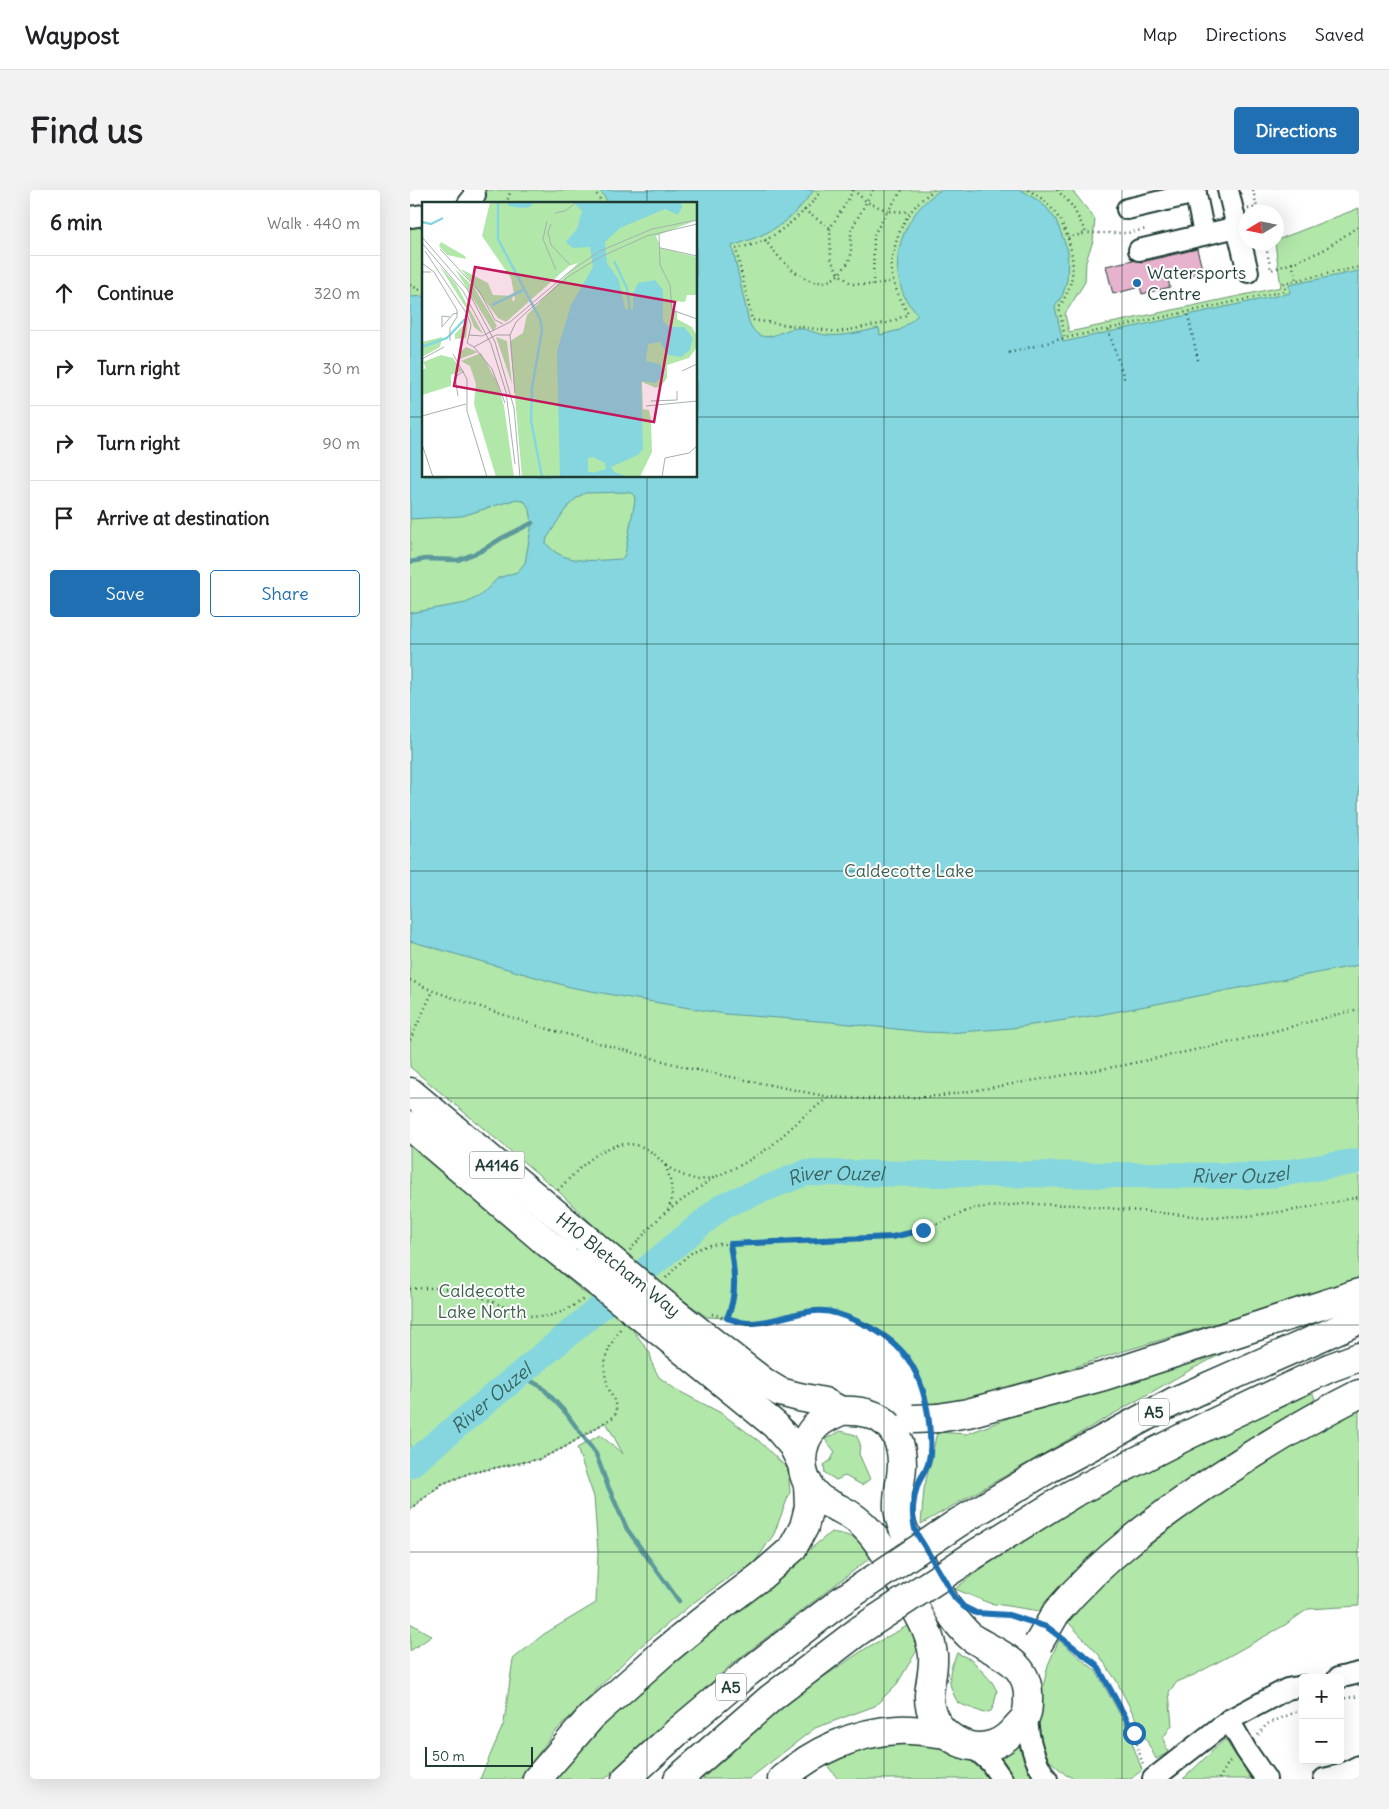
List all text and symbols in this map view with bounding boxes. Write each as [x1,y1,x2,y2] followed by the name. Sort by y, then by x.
[25,20,119,50] text: Waypost
[1142,23,1177,46] text: Map
[1205,23,1287,46] text: Directions
[1315,23,1364,46] text: Saved
[1234,107,1359,154] button: Directions
[30,108,143,152] text: Find us
[422,202,698,478] inset map
[1239,205,1284,250] north arrow
[50,209,102,236] text: 6 min
[267,213,360,233] text: Walk · 440 m
[1147,261,1246,305] place label: Watersports Centre
[1131,277,1143,289] marker: Watersports Centre
[50,279,78,307] icon: ahead
[97,281,174,305] text: Continue
[314,283,360,303] text: 320 m
[50,354,78,382] icon: right
[97,356,180,380] text: Turn right
[323,358,360,378] text: 30 m
[50,429,78,457] icon: right
[97,431,180,455] text: Turn right
[322,433,360,453] text: 90 m
[50,504,78,532] icon: arrive
[97,506,270,530] text: Arrive at destination
[50,570,200,617] button: Save
[210,570,360,617] button: Share
[844,859,974,882] park label: Caldecotte Lake
[469,1152,524,1178] road number: A4146
[1192,1160,1293,1188] water label: River Ouzel
[784,1161,887,1191] water label: River Ouzel
[551,1207,685,1322] street label: H10 Bletcham Way
[912,1219,935,1242] route end
[437,1279,527,1323] park label: Caldecotte Lake North
[446,1356,538,1438] water label: River Ouzel
[1139,1398,1169,1426] road number: A5
[716,1674,746,1700] road number: A5
[1299,1674,1344,1764] map controls
[1299,1674,1344,1719] button: +
[1299,1719,1344,1764] button: −
[1123,1722,1146,1745] route start
[425,1744,532,1767] scale bar
[432,1747,465,1765] text: 50 m

